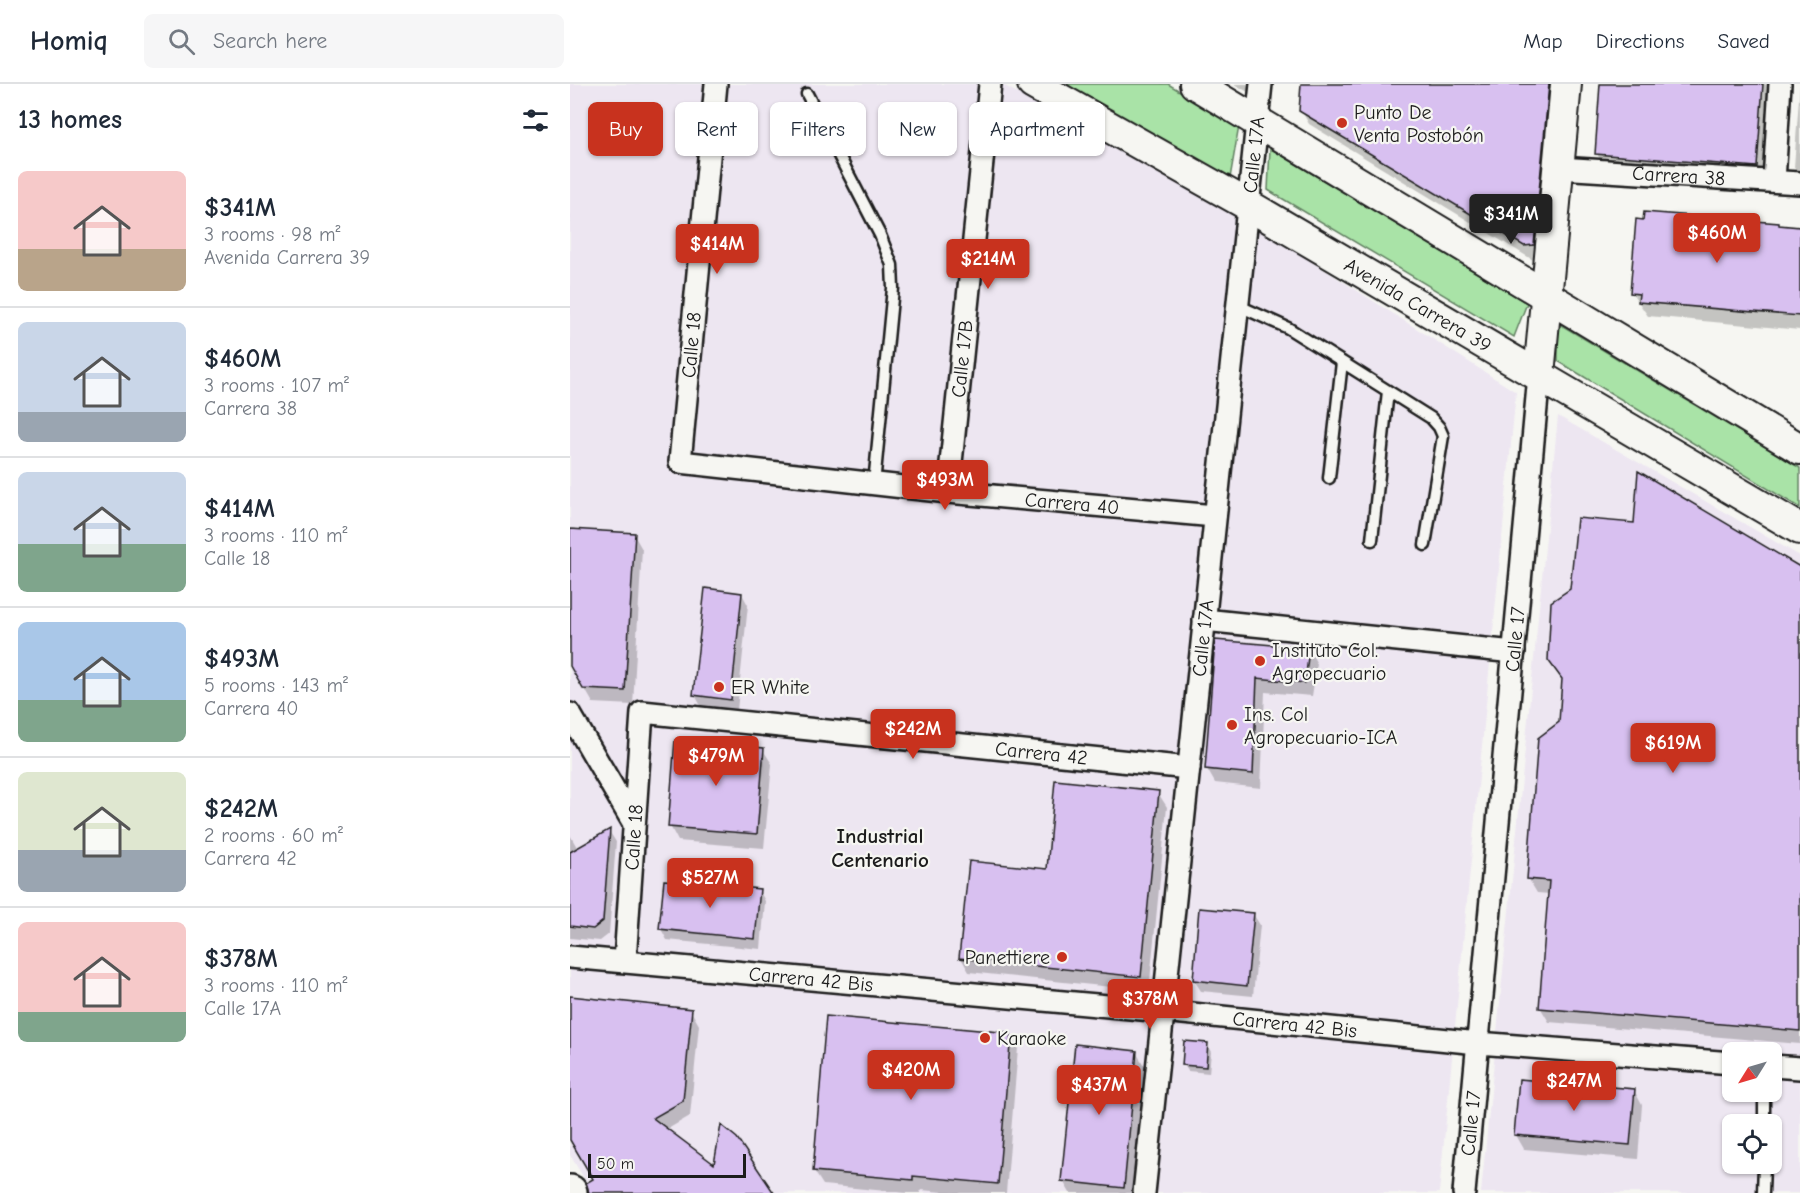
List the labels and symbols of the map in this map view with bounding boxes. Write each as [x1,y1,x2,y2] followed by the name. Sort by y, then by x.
[1354,101,1484,147] place label: Punto De Venta Postobón
[1239,115,1270,194] street label: Calle 17A
[1335,116,1349,130] marker: Punto De Venta Postobón
[1632,162,1726,190] street label: Carrera 38
[1469,194,1553,245] pin: $341M
[1675,213,1759,264] pin: $460M
[675,224,759,275] pin: $414M
[946,239,1030,290] pin: $214M
[1340,253,1495,357] street label: Avenida Carrera 39
[677,311,706,379] street label: Calle 18
[947,319,978,399] street label: Calle 17B
[903,460,987,511] pin: $493M
[1024,488,1120,519] street label: Carrera 40
[1188,598,1219,678] street label: Calle 17A
[1501,605,1530,673] street label: Calle 17
[1272,639,1386,685] place label: Instituto Col. Agropecuario
[1253,654,1267,668] marker: Instituto Col. Agropecuario
[731,676,809,699] place label: ER White
[712,680,726,694] marker: ER White
[1244,703,1398,749] place label: Ins. Col Agropecuario-ICA
[871,709,955,760] pin: $242M
[1225,718,1239,732] marker: Ins. Col Agropecuario-ICA
[1631,723,1715,774] pin: $619M
[674,736,758,787] pin: $479M
[994,737,1089,770] street label: Carrera 42
[620,803,648,871] street label: Calle 18
[831,824,929,872] district label: Industrial Centenario
[668,858,752,909] pin: $527M
[965,946,1050,969] place label: Panettiere
[1055,950,1069,964] marker: Panettiere
[748,962,874,997] street label: Carrera 42 Bis
[1108,979,1192,1030] pin: $378M
[1232,1007,1358,1043] street label: Carrera 42 Bis
[997,1027,1066,1050] place label: Karaoke
[978,1031,992,1045] marker: Karaoke
[1722,1042,1782,1102] north arrow
[869,1050,953,1101] pin: $420M
[1532,1061,1616,1112] pin: $247M
[1057,1065,1141,1116] pin: $437M
[1456,1089,1485,1157] street label: Calle 17
[588,1151,746,1178] scale bar

